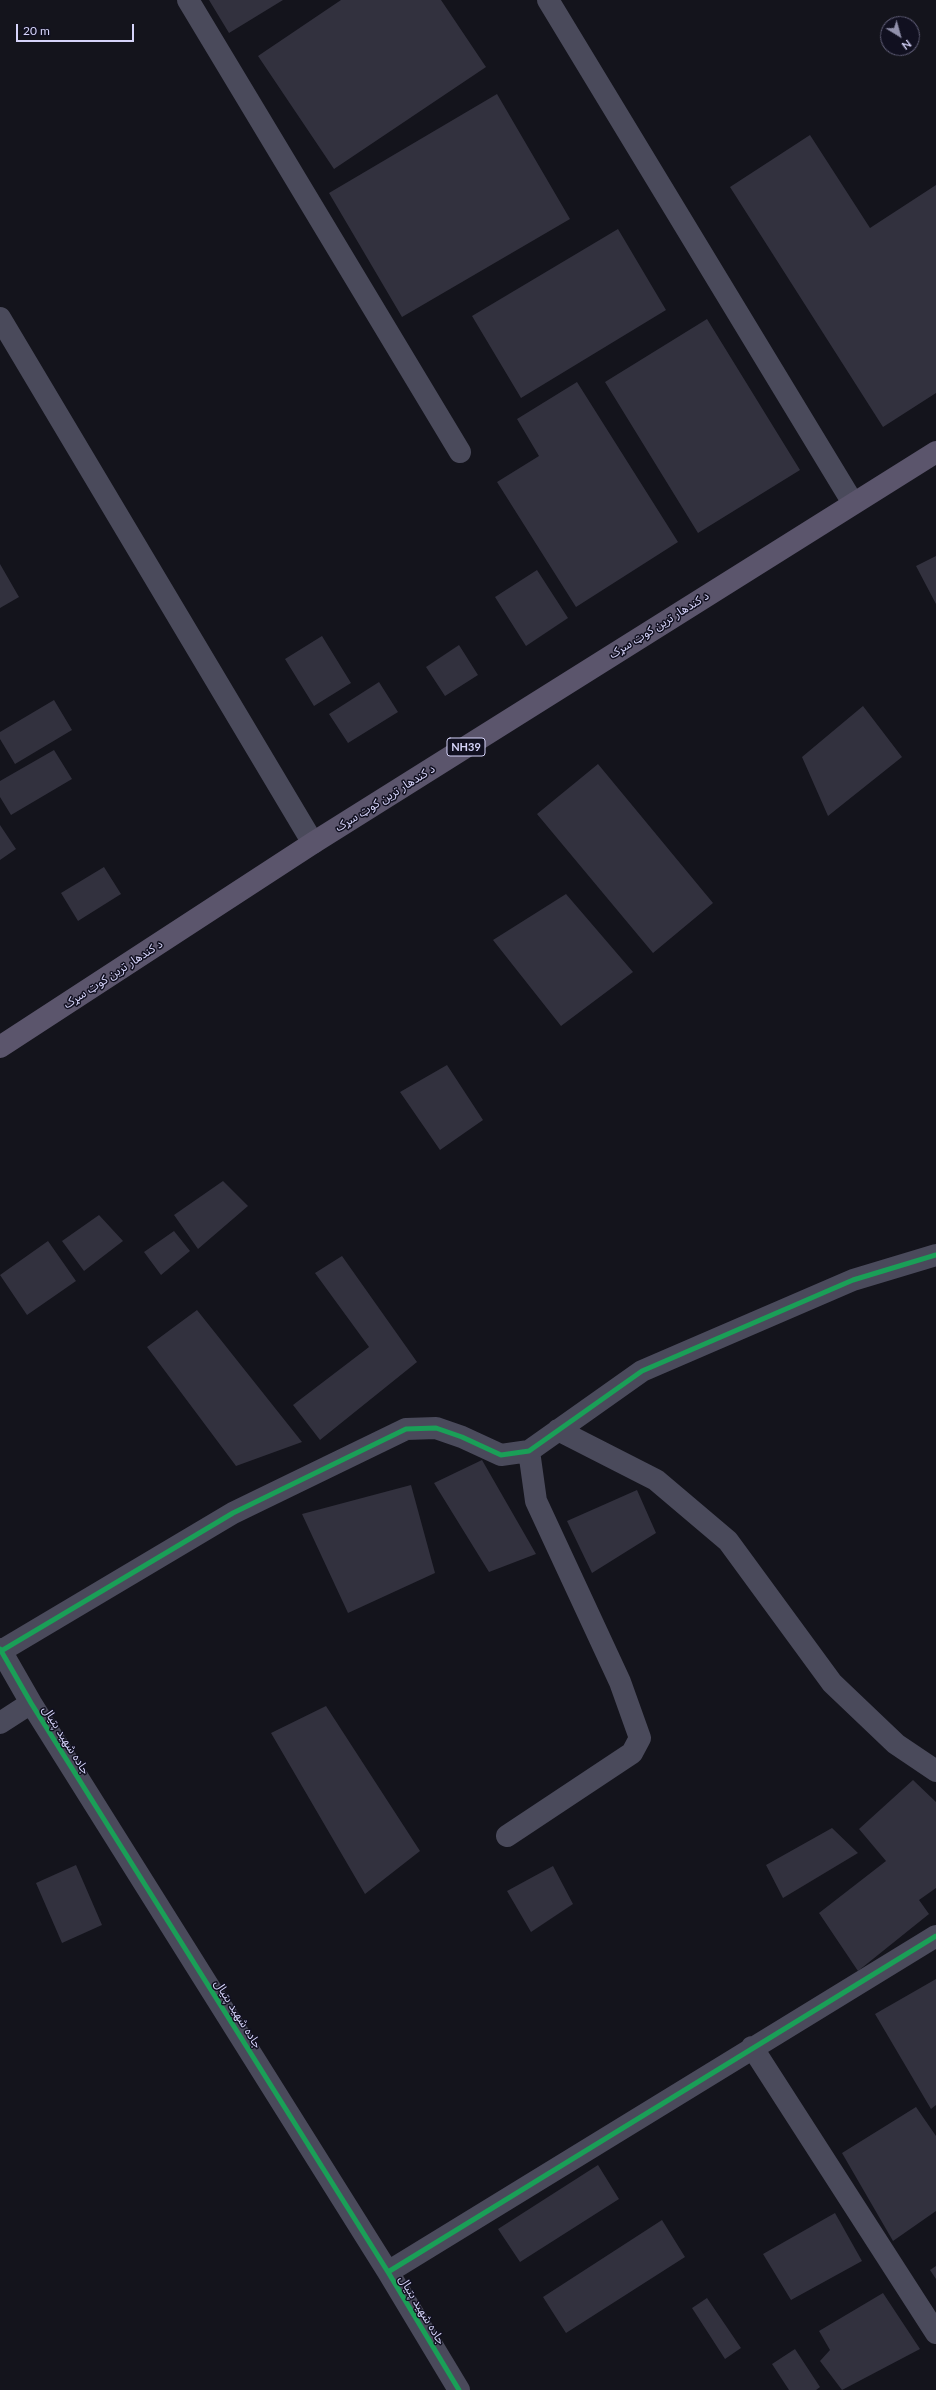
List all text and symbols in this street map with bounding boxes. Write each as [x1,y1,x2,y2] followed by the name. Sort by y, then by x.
[18,16,136,42] scale bar
[880,16,920,56] north arrow
[23,23,50,38] text: 20 m
[900,37,914,53] text: N
[606,588,712,662] street label: د کندهار ترين کوټ سړک
[447,738,485,756] road number: NH39
[332,761,438,835] street label: د کندهار ترين کوټ سړک
[61,937,165,1011] street label: د کندهار ترين کوټ سړک
[39,1703,93,1777] street label: جاده شهید پتیال
[211,1977,265,2051] street label: جاده شهید پتیال
[396,2273,448,2347] street label: جاده شهید پتیال

